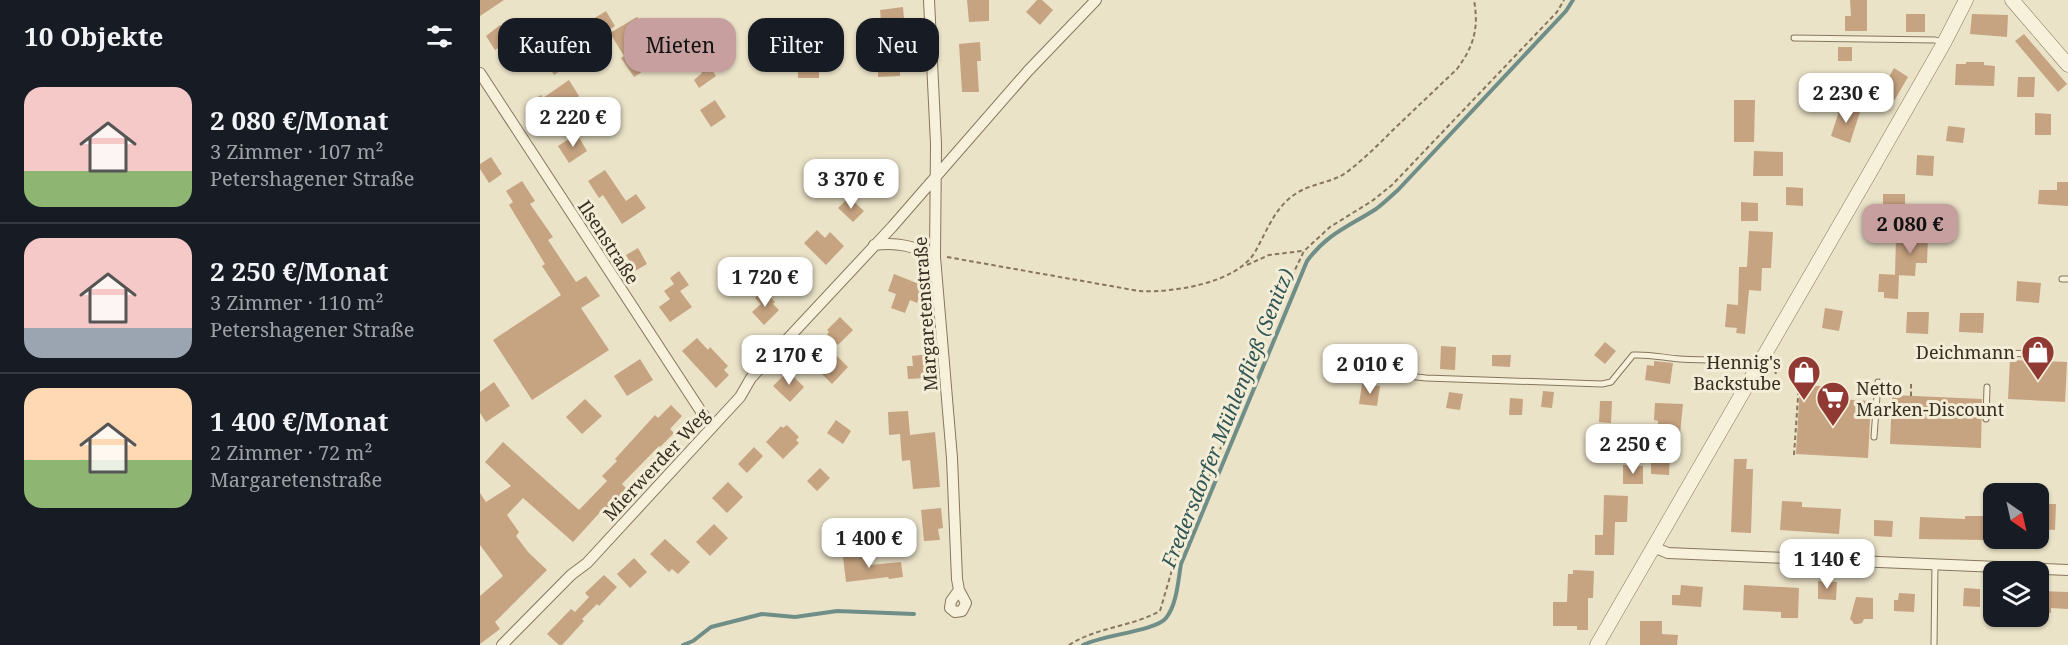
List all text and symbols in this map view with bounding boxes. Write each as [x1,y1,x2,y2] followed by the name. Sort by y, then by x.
[24,18,163,54] text: 10 Objekte
[498,18,612,72] chip: Kaufen
[624,18,736,72] chip: Mieten
[748,18,844,72] chip: Filter
[856,18,939,72] chip: Neu
[423,20,456,53] icon: filters
[1791,73,1901,124] pin: 2 230 €
[1813,79,1879,106] text: 2 230 €
[518,97,628,148] pin: 2 220 €
[210,102,389,138] text: 2 080 €/Monat
[540,103,606,130] text: 2 220 €
[72,111,144,183] icon: home
[210,138,384,165] text: 3 Zimmer · 107 m²
[796,159,906,210] pin: 3 370 €
[210,165,414,192] text: Petershagener Straße
[818,165,884,192] text: 3 370 €
[573,195,645,289] street label: Ilsenstraße
[1855,204,1965,255] pin: 2 080 €
[1877,210,1943,237] text: 2 080 €
[908,236,942,392] street label: Margaretenstraße
[210,253,389,289] text: 2 250 €/Monat
[710,257,820,308] pin: 1 720 €
[72,262,144,334] icon: home
[732,263,798,290] text: 1 720 €
[1154,264,1300,572] water label: Fredersdorfer Mühlenfließ (Senitz)
[210,289,384,316] text: 3 Zimmer · 110 m²
[210,316,414,343] text: Petershagener Straße
[2020,334,2056,381] shop icon: Deichmann
[734,335,844,386] pin: 2 170 €
[1916,340,2015,364] place label: Deichmann
[756,341,822,368] text: 2 170 €
[1315,344,1425,395] pin: 2 010 €
[1337,350,1403,377] text: 2 010 €
[1693,350,1781,395] place label: Hennig's Backstube
[1786,354,1822,401] shop icon: Hennig's Backstube
[1856,376,2004,421] place label: Netto Marken-Discount
[1815,380,1851,427] supermarket icon: Netto Marken-Discount
[598,402,715,525] street label: Mierwerder Weg
[210,403,389,439] text: 1 400 €/Monat
[72,412,144,484] icon: home
[1578,424,1688,475] pin: 2 250 €
[1600,430,1666,457] text: 2 250 €
[210,439,372,466] text: 2 Zimmer · 72 m²
[210,466,382,493] text: Margaretenstraße
[1983,483,2049,549] north arrow
[1983,483,2049,627] map controls
[814,518,924,569] pin: 1 400 €
[836,524,902,551] text: 1 400 €
[1772,539,1882,590] pin: 1 140 €
[1794,545,1860,572] text: 1 140 €
[1983,561,2049,627] button: layers

